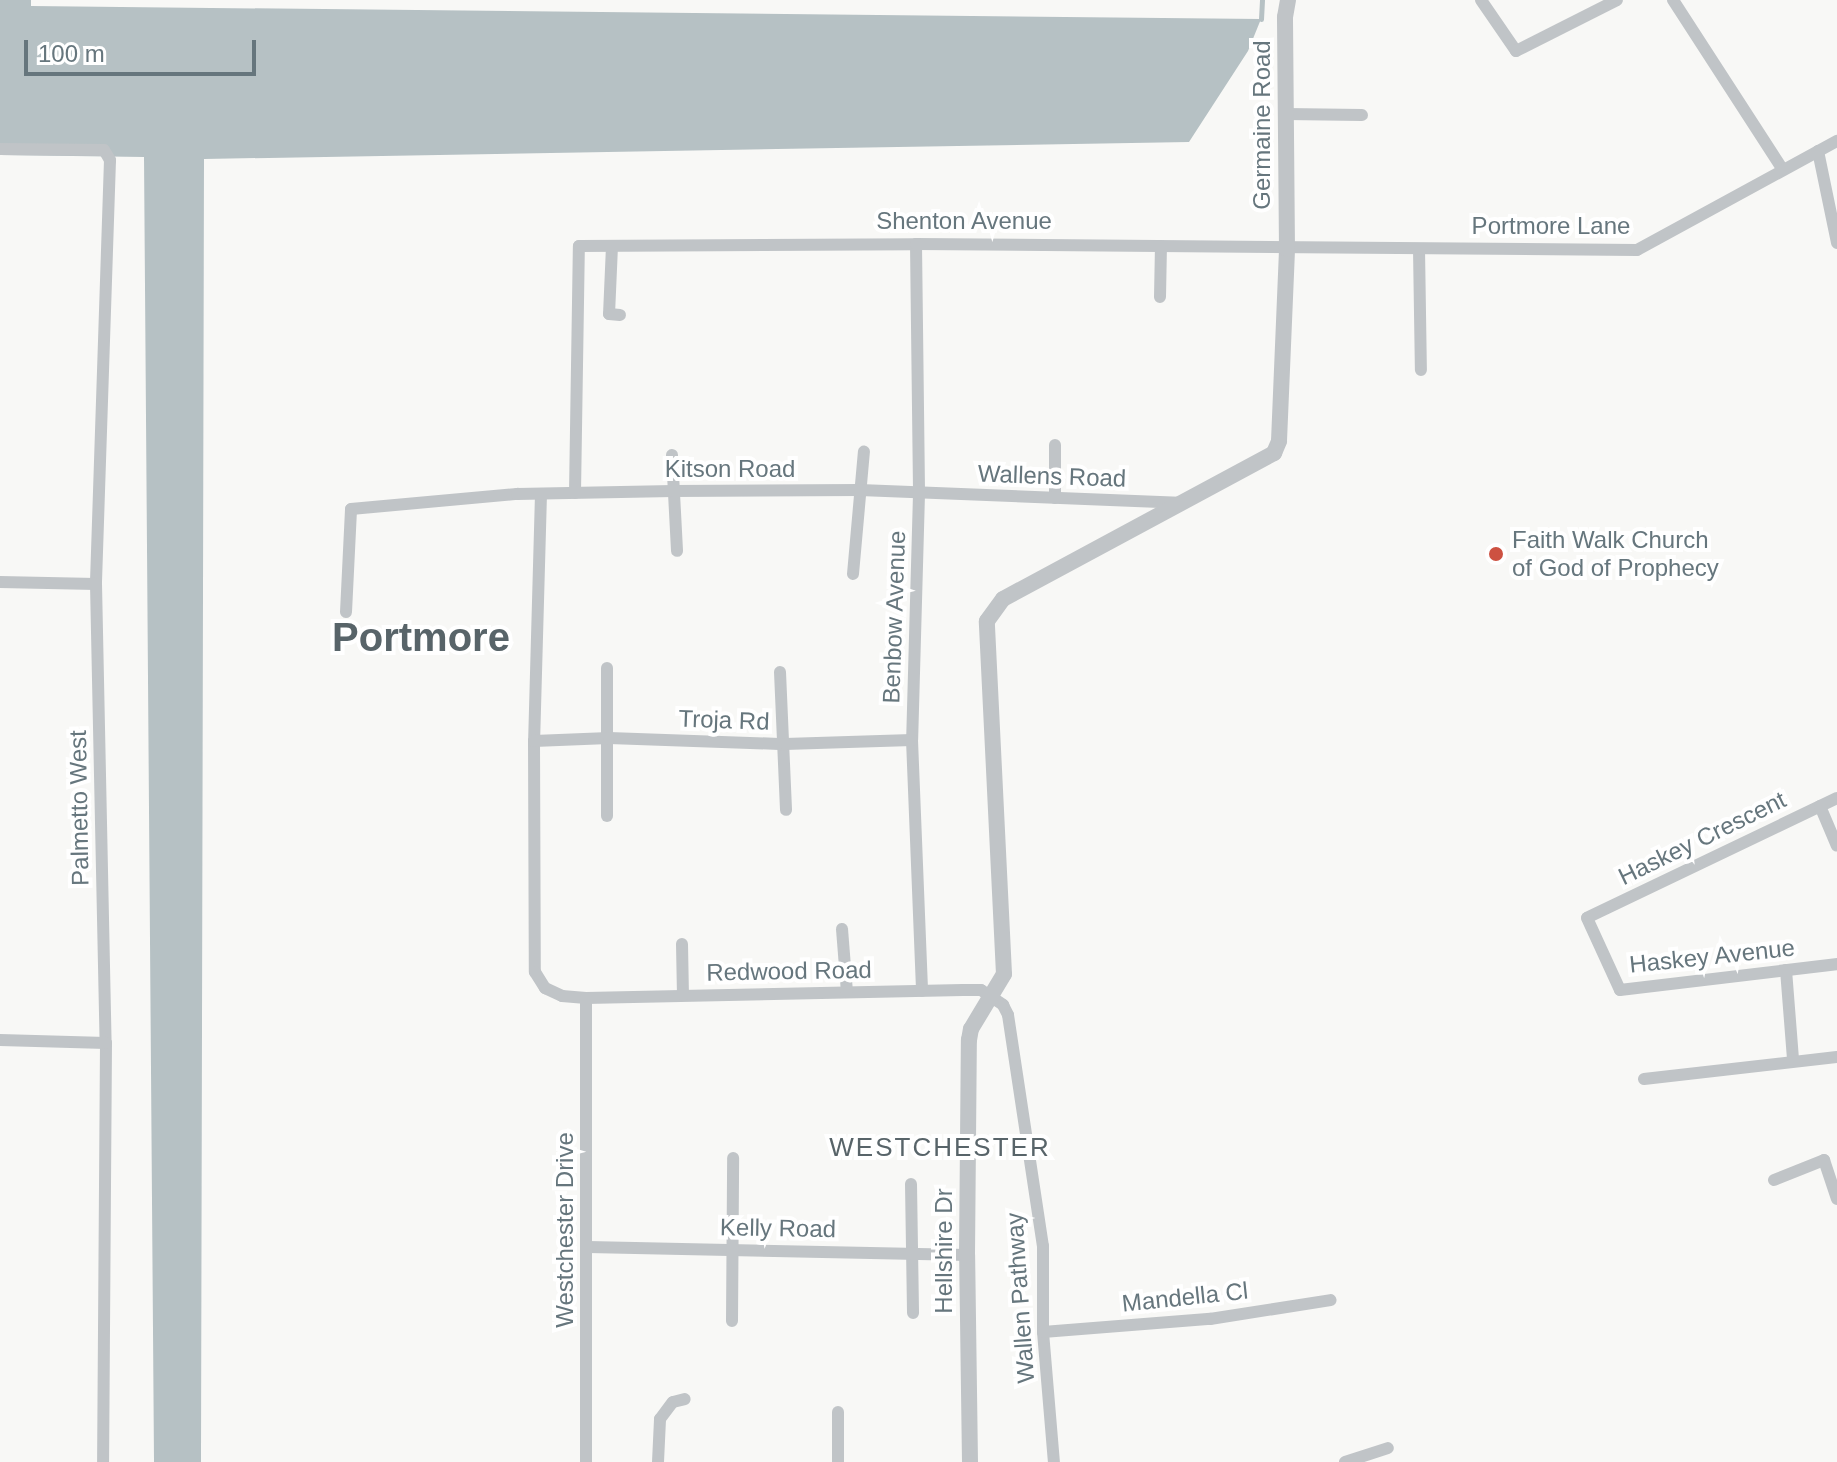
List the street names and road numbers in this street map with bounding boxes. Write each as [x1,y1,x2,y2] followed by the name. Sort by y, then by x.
[1248,40,1276,210] street label: Germaine Road
[875,207,1053,235] street label: Shenton Avenue
[1472,212,1630,240] street label: Portmore Lane
[665,455,795,483] street label: Kitson Road
[977,459,1127,493] street label: Wallens Road
[877,529,911,705] street label: Benbow Avenue
[678,704,770,736] street label: Troja Rd
[63,730,95,886] street label: Palmetto West
[1614,785,1790,891] street label: Haskey Crescent
[1627,933,1797,979] street label: Haskey Avenue
[706,955,872,987] street label: Redwood Road
[551,1132,579,1328] street label: Westchester Drive
[930,1188,958,1314] street label: Hellshire Dr
[1000,1212,1040,1384] street label: Wallen Pathway
[720,1213,836,1243] street label: Kelly Road
[1120,1276,1250,1318] street label: Mandella Cl

